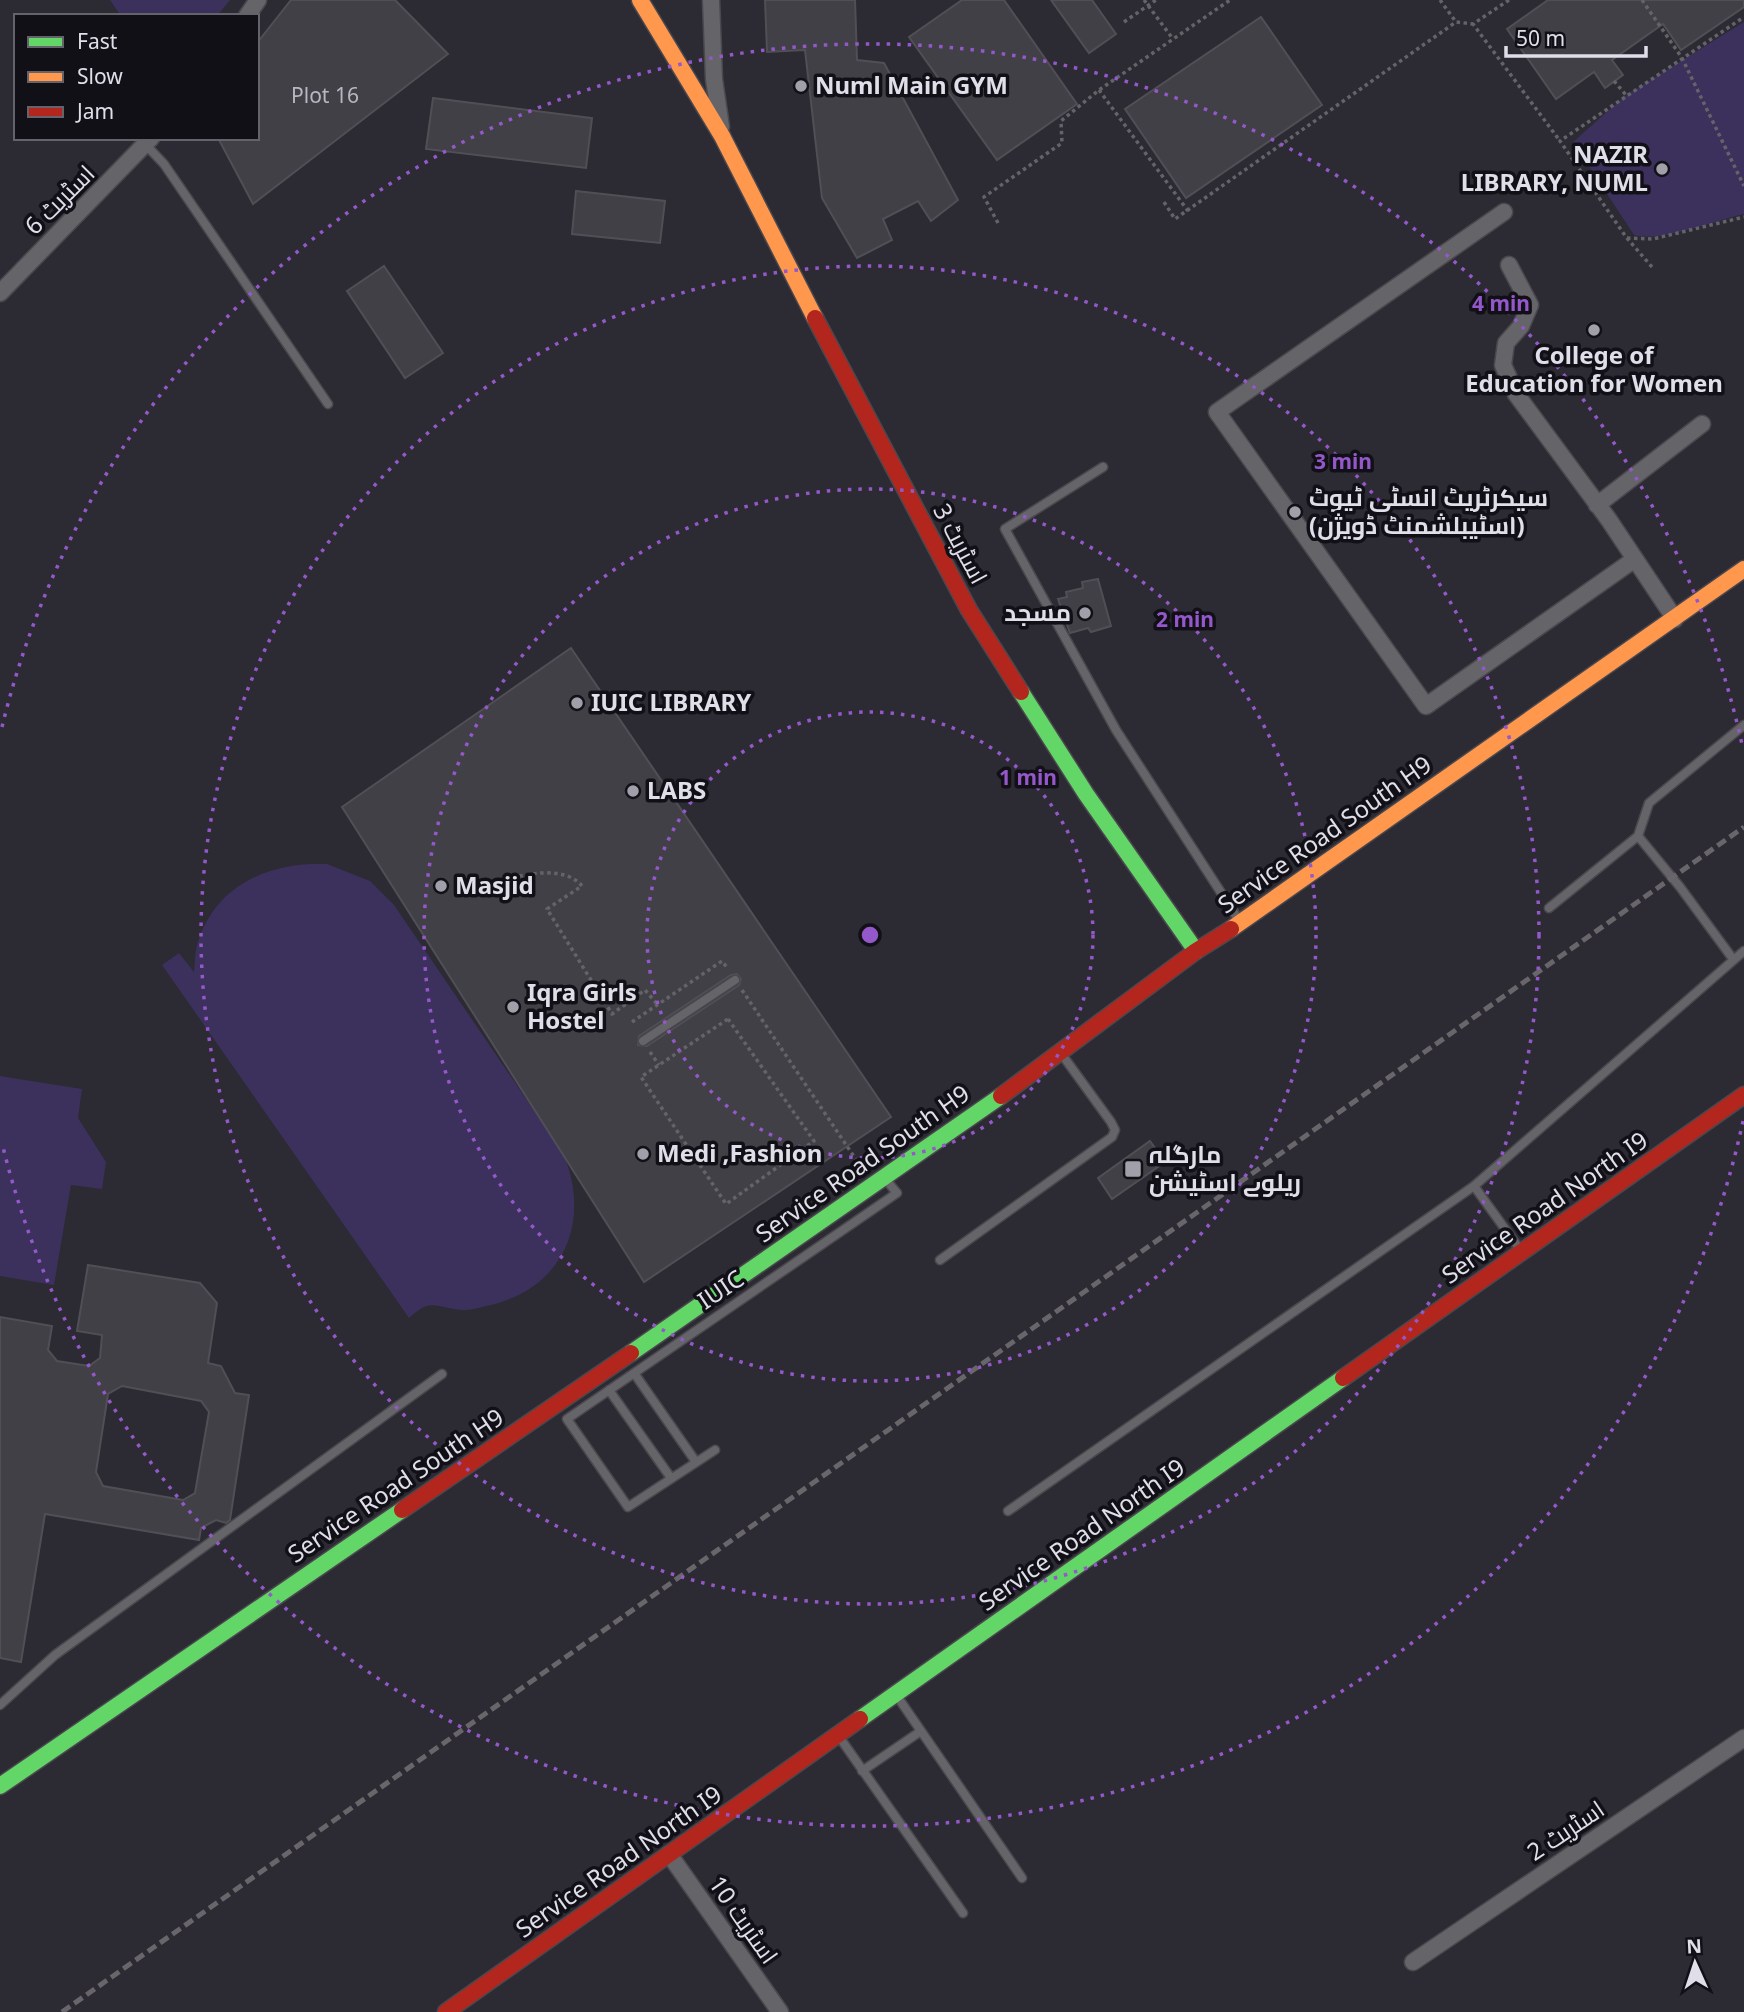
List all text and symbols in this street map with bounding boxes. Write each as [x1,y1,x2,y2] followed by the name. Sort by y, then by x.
[14,14,259,140] legend
[1506,14,1646,58] scale bar
[1516,24,1565,52] text: 50 m
[77,27,118,55] text: Fast
[77,62,123,90] text: Slow
[815,68,1008,101] place label: Numl Main GYM
[793,78,809,94] marker: Numl Main GYM
[291,81,359,109] house number: Plot 16
[75,97,114,125] text: Jam
[1461,137,1648,198] place label: NAZIR LIBRARY, NUML
[17,157,101,241] street label: اسٹریٹ 6
[1654,161,1670,177] marker: NAZIR LIBRARY, NUML
[1472,289,1530,317] text: 4 min
[1586,322,1602,338] marker: College of Education for Women
[1465,338,1723,399] place label: College of Education for Women
[1314,447,1372,475] text: 3 min
[1309,480,1548,541] place label: سیکرٹریٹ انسٹی ٹیوٹ (اسٹیبلشمنٹ ڈویژن)
[926,497,996,589] street label: اسٹریٹ 3
[1287,504,1303,520] marker: سیکرٹریٹ انسٹی ٹیوٹ (اسٹیبلشمنٹ ڈویژن)
[1004,595,1071,628] place label: مسجد
[1077,605,1093,621] marker: مسجد
[1156,605,1214,633] text: 2 min
[591,685,752,718] place label: IUIC LIBRARY
[569,695,585,711] marker: IUIC LIBRARY
[1211,747,1438,920] street label: Service Road South H9
[999,763,1057,791] text: 1 min
[647,773,706,806] place label: LABS
[625,783,641,799] marker: LABS
[455,868,534,901] place label: Masjid
[433,878,449,894] marker: Masjid
[858,923,882,947] centre of rings
[527,975,637,1036] place label: Iqra Girls Hostel
[505,999,521,1015] marker: Iqra Girls Hostel
[749,1076,976,1249] street label: Service Road South H9
[1435,1123,1654,1290] street label: Service Road North I9
[657,1136,822,1169] place label: Medi ,Fashion
[1149,1137,1301,1198] place label: مارگلہ ریلوے اسٹیشن
[635,1146,651,1162] marker: Medi ,Fashion
[1123,1159,1143,1179] marker: مارگلہ ریلوے اسٹیشن
[691,1261,750,1316] street label: IUIC
[281,1400,510,1569] street label: Service Road South H9
[972,1450,1191,1617] street label: Service Road North I9
[509,1777,728,1944] street label: Service Road North I9
[1520,1792,1610,1868] street label: اسٹریٹ 2
[702,1869,787,1970] street label: اسٹریٹ 10
[1660,1928,1730,1998] north arrow
[1686,1933,1703,1959] text: N

